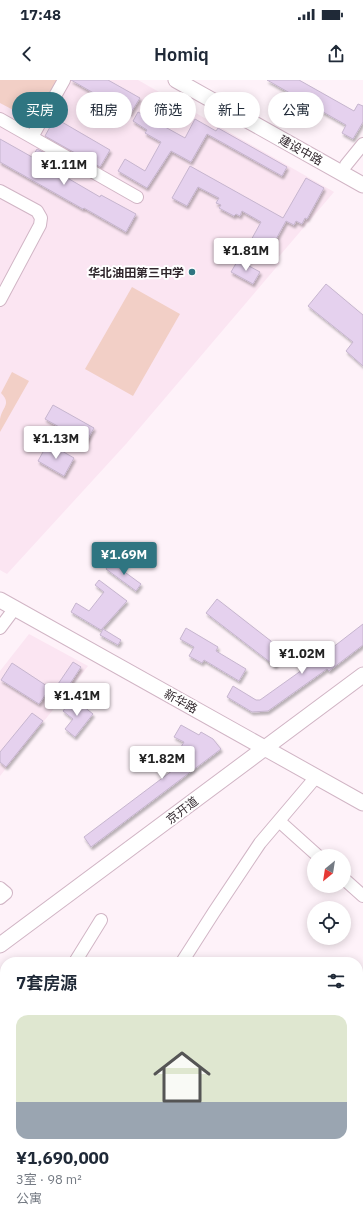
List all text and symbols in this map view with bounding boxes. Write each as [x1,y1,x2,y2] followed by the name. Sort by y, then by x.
[20,5,61,24] text: 17:48
[16,43,38,65] icon: back
[154,43,209,66] text: Homiq
[325,43,347,65] icon: share
[12,92,68,128] chip: 买房
[76,92,132,128] chip: 租房
[140,92,196,128] chip: 筛选
[204,92,260,128] chip: 新上
[268,92,324,128] chip: 公寓
[276,132,326,168] street label: 建设中路
[31,152,97,186] pin: ¥1.11M
[41,156,87,173] text: ¥1.11M
[213,238,279,272] pin: ¥1.81M
[223,242,269,259] text: ¥1.81M
[88,265,184,280] place label: 华北油田第三中学
[187,267,197,277] marker: 华北油田第三中学
[23,426,89,460] pin: ¥1.13M
[33,430,79,447] text: ¥1.13M
[91,542,157,576] pin: ¥1.69M
[101,546,147,563] text: ¥1.69M
[269,641,335,675] pin: ¥1.02M
[279,645,325,662] text: ¥1.02M
[44,683,110,717] pin: ¥1.41M
[162,686,200,716] street label: 新华路
[54,687,100,704] text: ¥1.41M
[129,746,195,780] pin: ¥1.82M
[139,750,185,767] text: ¥1.82M
[163,793,201,827] street label: 京开道
[307,849,351,893] north arrow
[307,849,351,945] map controls
[307,901,351,945] button: locate
[325,970,347,992] icon: filters
[16,972,77,994] text: 7套房源
[146,1041,218,1113] icon: home
[16,1147,109,1169] text: ¥1,690,000
[16,1171,82,1188] text: 3室 · 98 m²
[16,1190,42,1207] text: 公寓

